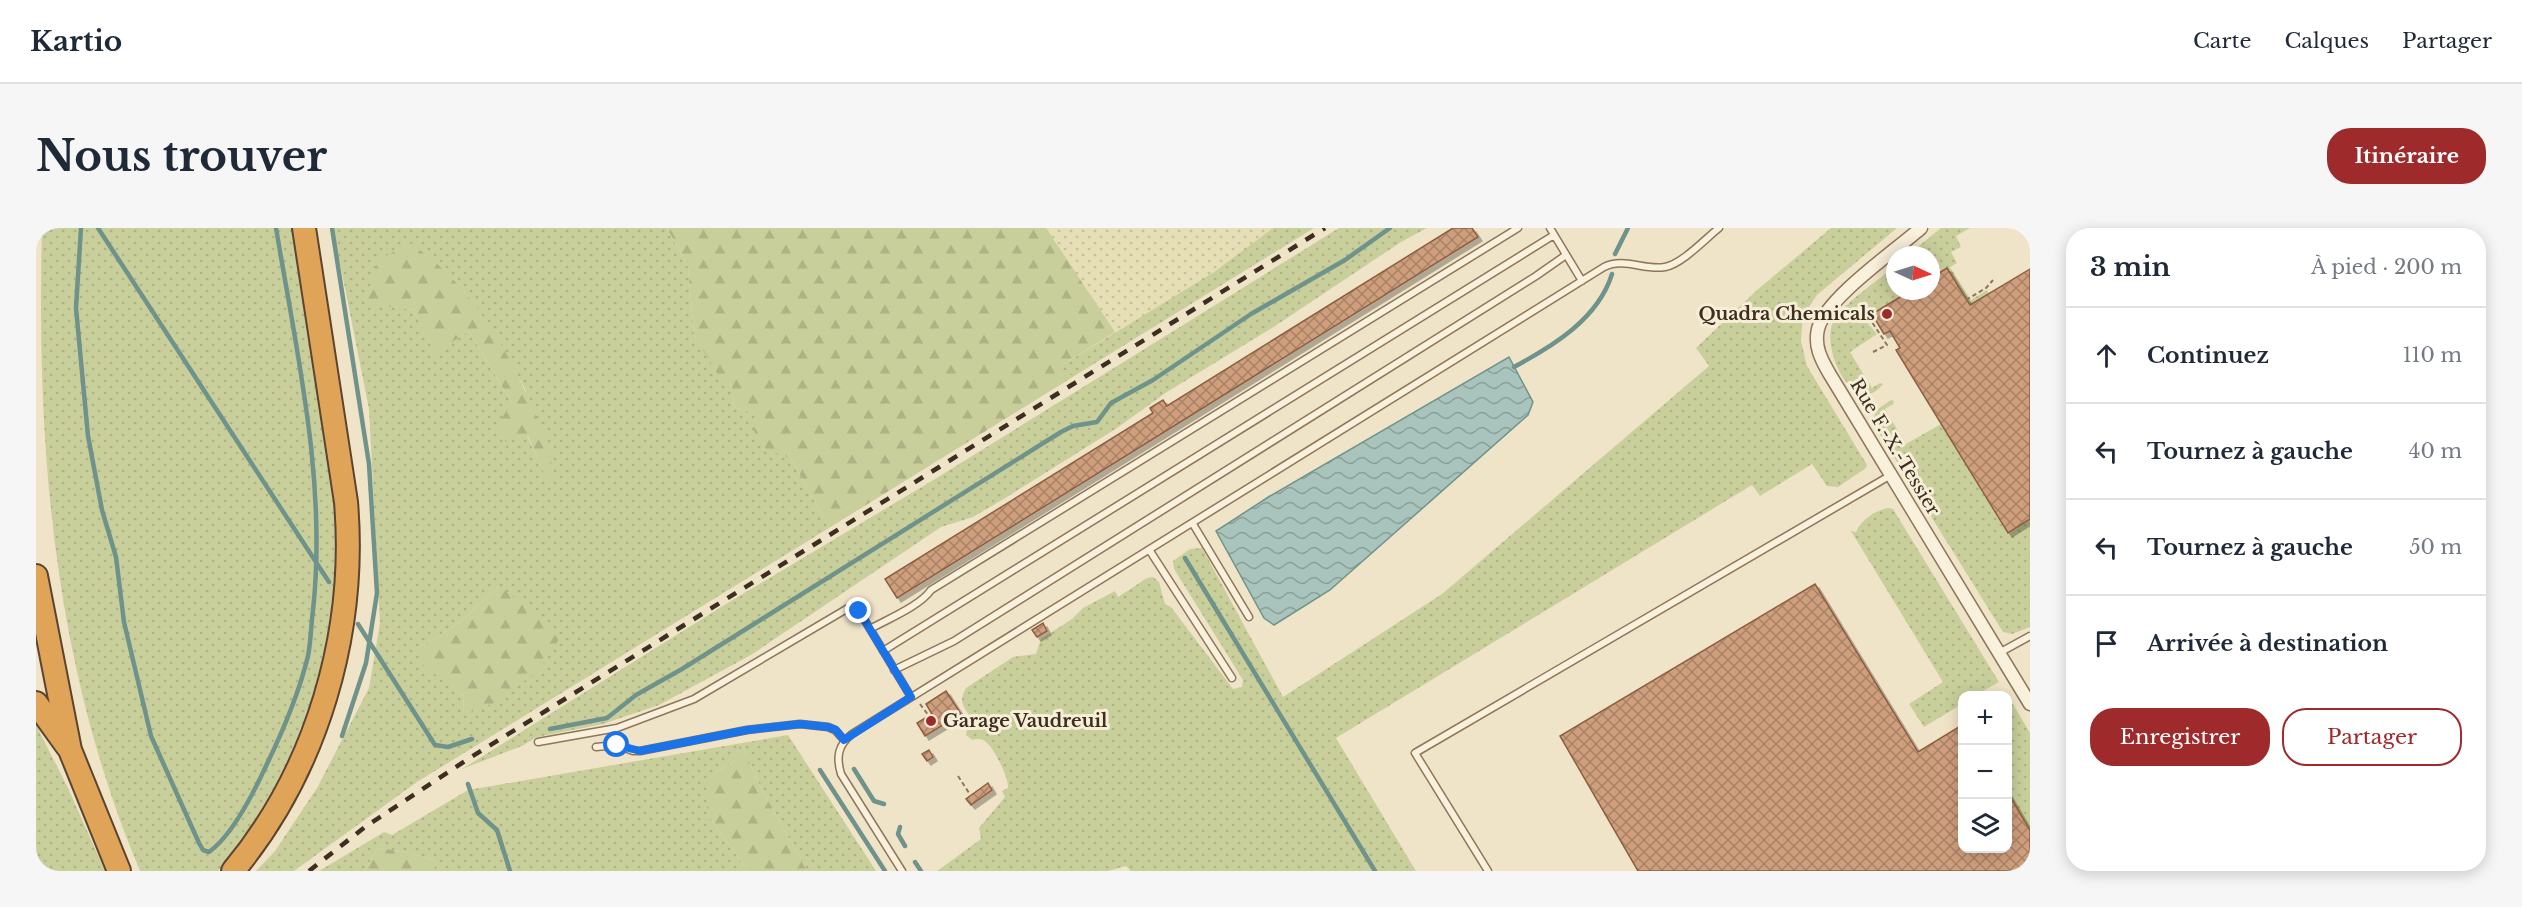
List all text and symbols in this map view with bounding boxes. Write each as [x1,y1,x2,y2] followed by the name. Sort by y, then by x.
[30,24,122,59] text: Kartio
[2193,28,2251,54] text: Carte
[2284,28,2369,54] text: Calques
[2402,28,2492,54] text: Partager
[2327,128,2486,184] button: Itinéraire
[36,130,327,182] text: Nous trouver
[1886,246,1940,300] north arrow
[2090,251,2171,283] text: 3 min
[2311,255,2462,279] text: À pied · 200 m
[1698,303,1875,325] place label: Quadra Chemicals
[1880,307,1894,321] marker: Quadra Chemicals
[2090,339,2123,372] icon: ahead
[2147,342,2269,369] text: Continuez
[2403,343,2462,367] text: 110 m
[1846,375,1945,520] street label: Rue F.-X.-Tessier
[2090,435,2123,468] icon: left
[2147,438,2353,465] text: Tournez à gauche
[2409,439,2462,463] text: 40 m
[2090,531,2123,564] icon: left
[2147,534,2353,561] text: Tournez à gauche
[2409,535,2462,559] text: 50 m
[845,597,871,623] route end
[2090,627,2123,660] icon: arrive
[2147,630,2388,657] text: Arrivée à destination
[1958,691,2012,853] map controls
[1958,691,2012,745] button: +
[2090,708,2270,766] button: Enregistrer
[2282,708,2462,766] button: Partager
[943,710,1108,732] place label: Garage Vaudreuil
[924,714,938,728] marker: Garage Vaudreuil
[603,731,629,757] route start
[1958,745,2012,799] button: −
[1958,799,2012,853] button: layers

